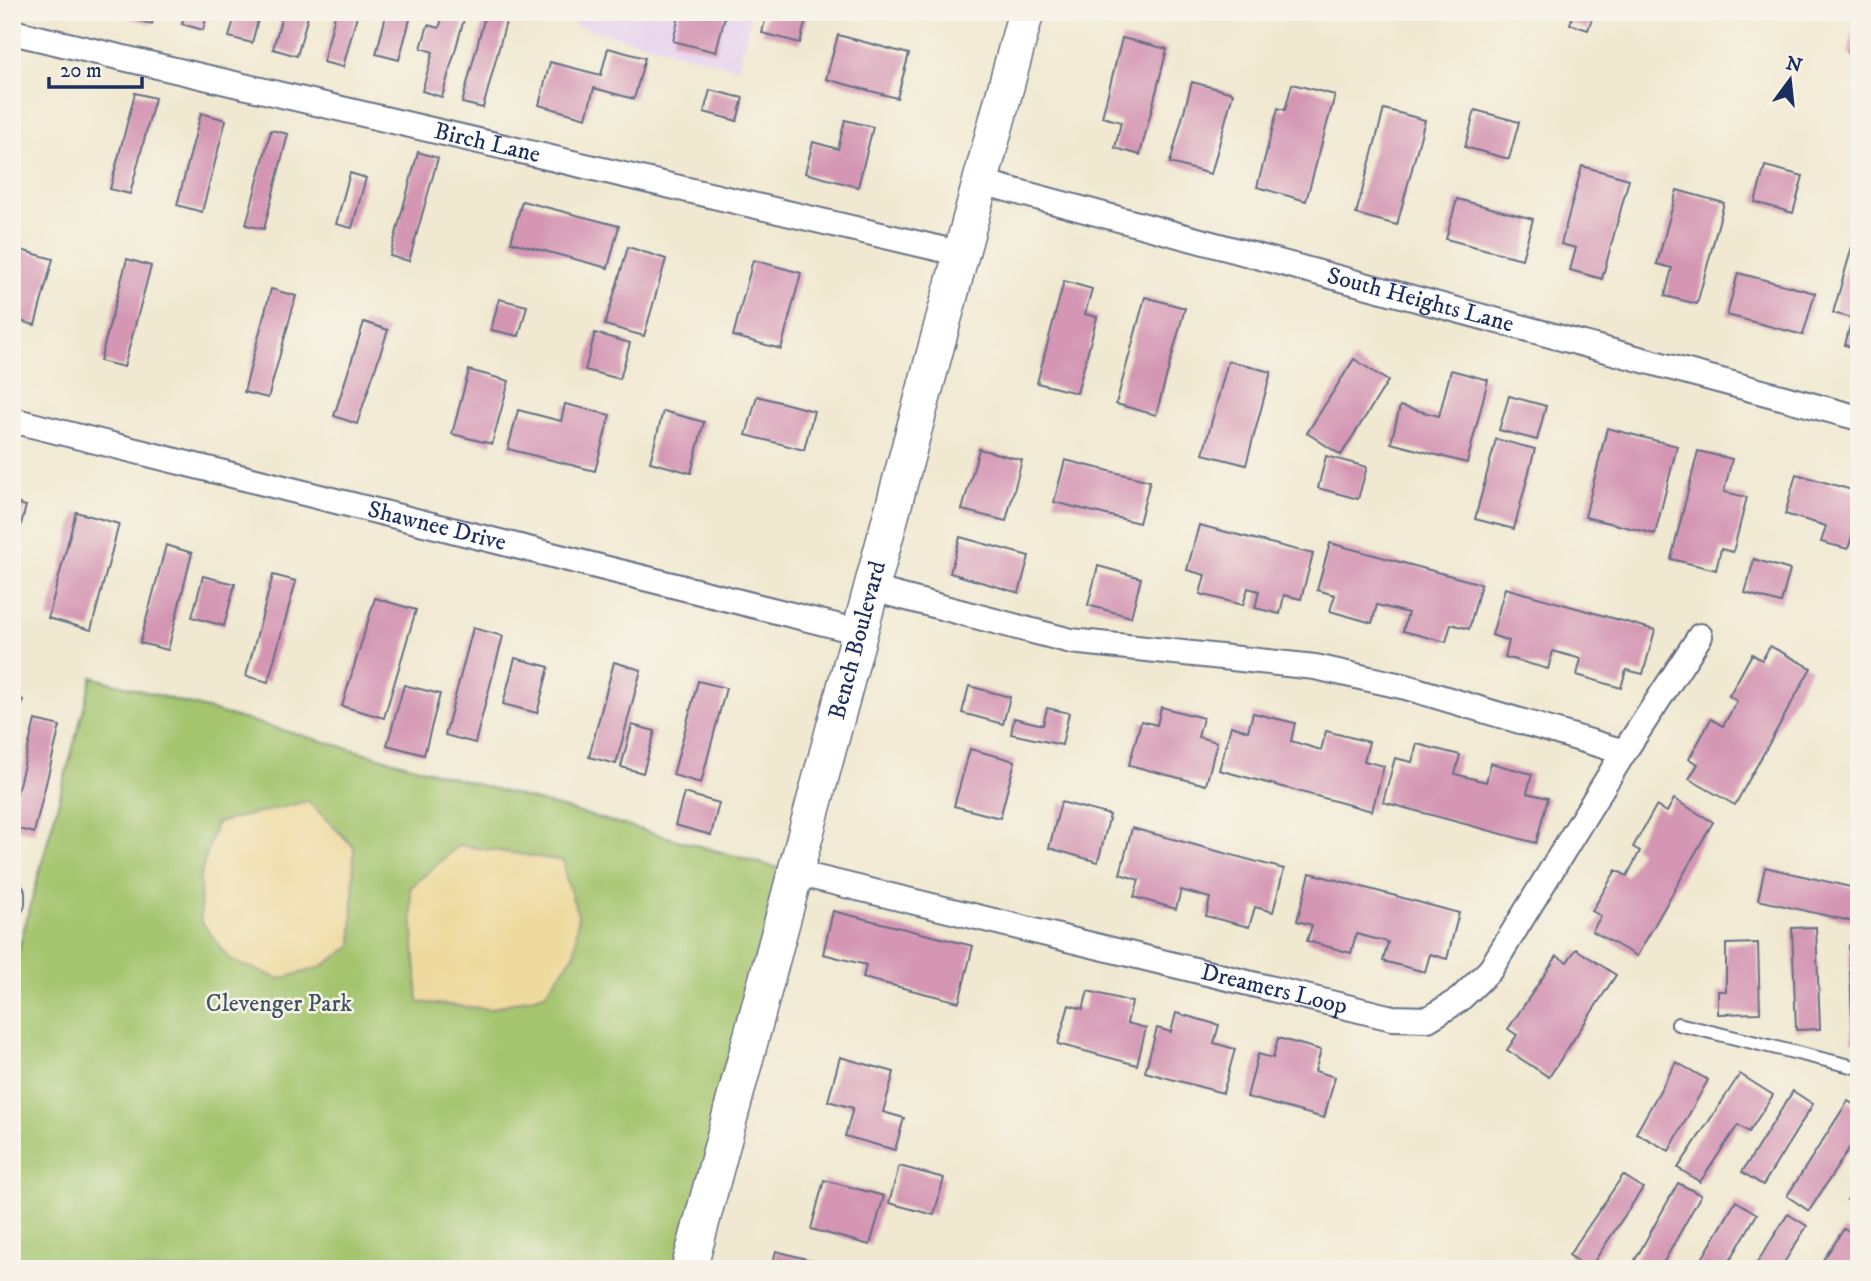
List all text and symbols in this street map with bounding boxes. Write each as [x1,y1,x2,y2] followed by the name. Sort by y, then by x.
[49,46,142,90] scale bar
[1756,46,1826,116] north arrow
[1783,52,1805,78] text: N
[60,58,102,84] text: 20 m
[431,116,543,170] street label: Birch Lane
[1324,261,1517,340] street label: South Heights Lane
[365,495,509,558] street label: Shawnee Drive
[822,558,893,723] street label: Bench Boulevard
[1198,957,1350,1022] street label: Dreamers Loop
[206,989,352,1019] park label: Clevenger Park

